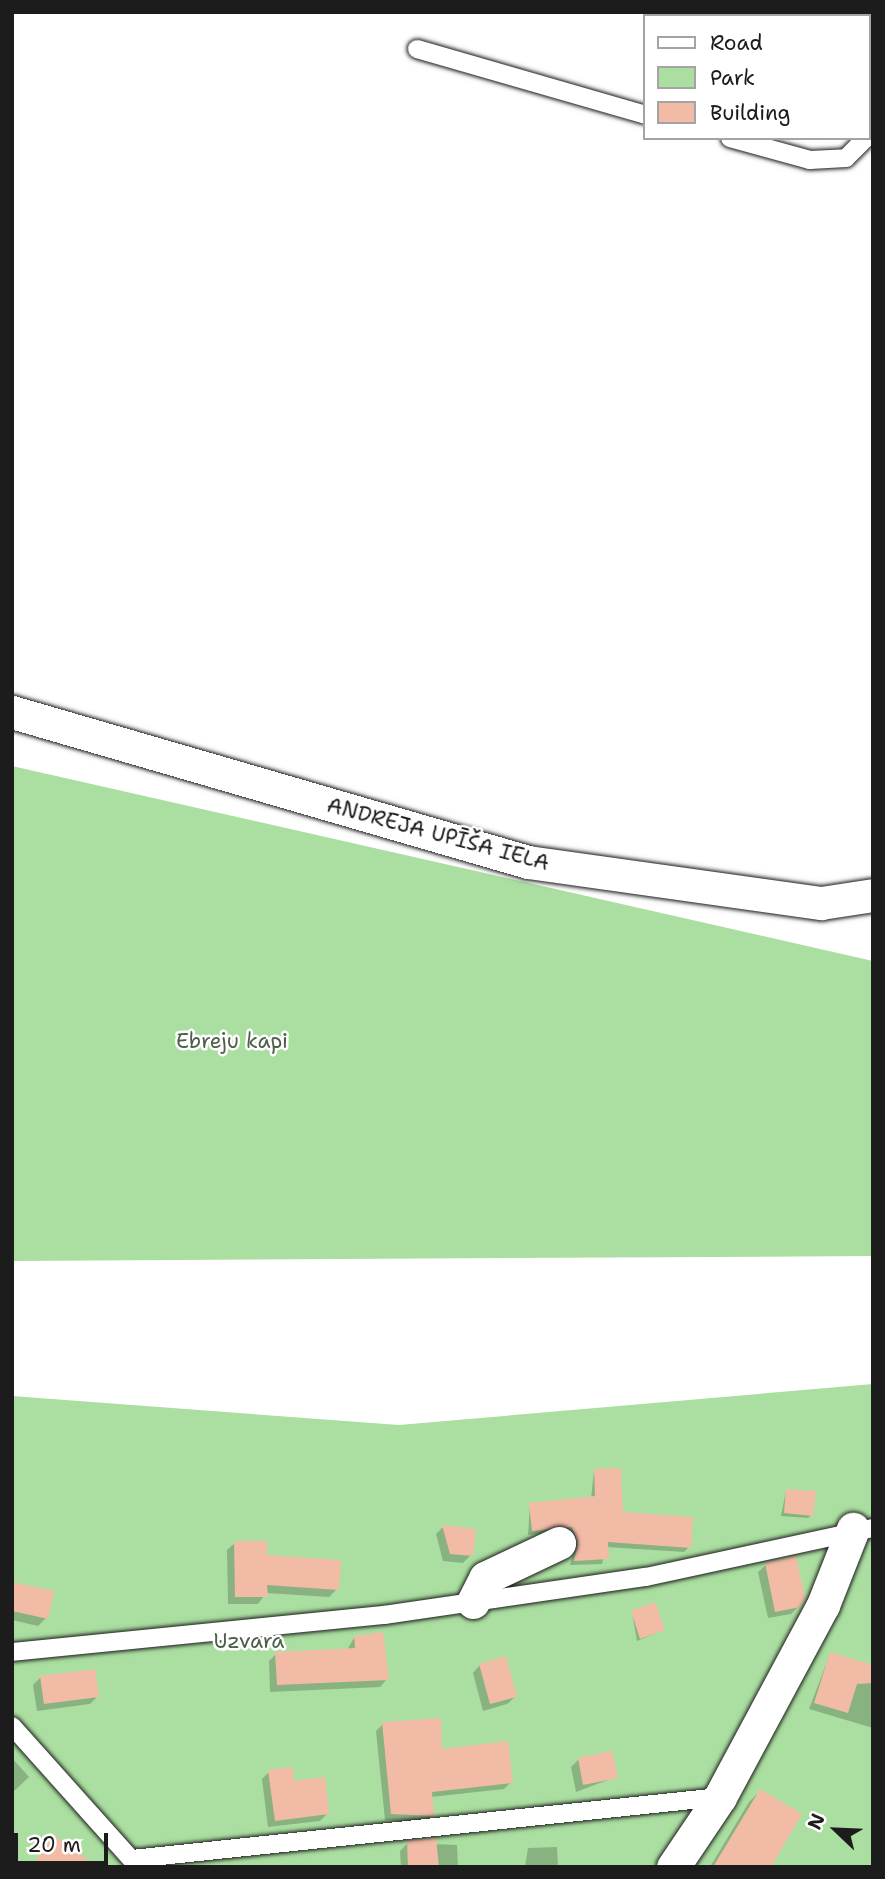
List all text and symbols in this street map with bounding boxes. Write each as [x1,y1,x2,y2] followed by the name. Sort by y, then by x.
[644,14,871,140] legend
[710,29,763,57] text: Road
[710,64,755,92] text: Park
[710,99,790,127] text: Building
[324,792,552,876] street label: ANDREJA UPĪŠA IELA
[176,1028,288,1054] park label: Ebreju kapi
[214,1628,284,1654] park label: Uzvara
[801,1795,871,1865] north arrow
[802,1810,831,1833] text: N
[18,1820,112,1864] scale bar
[27,1831,81,1859] text: 20 m

